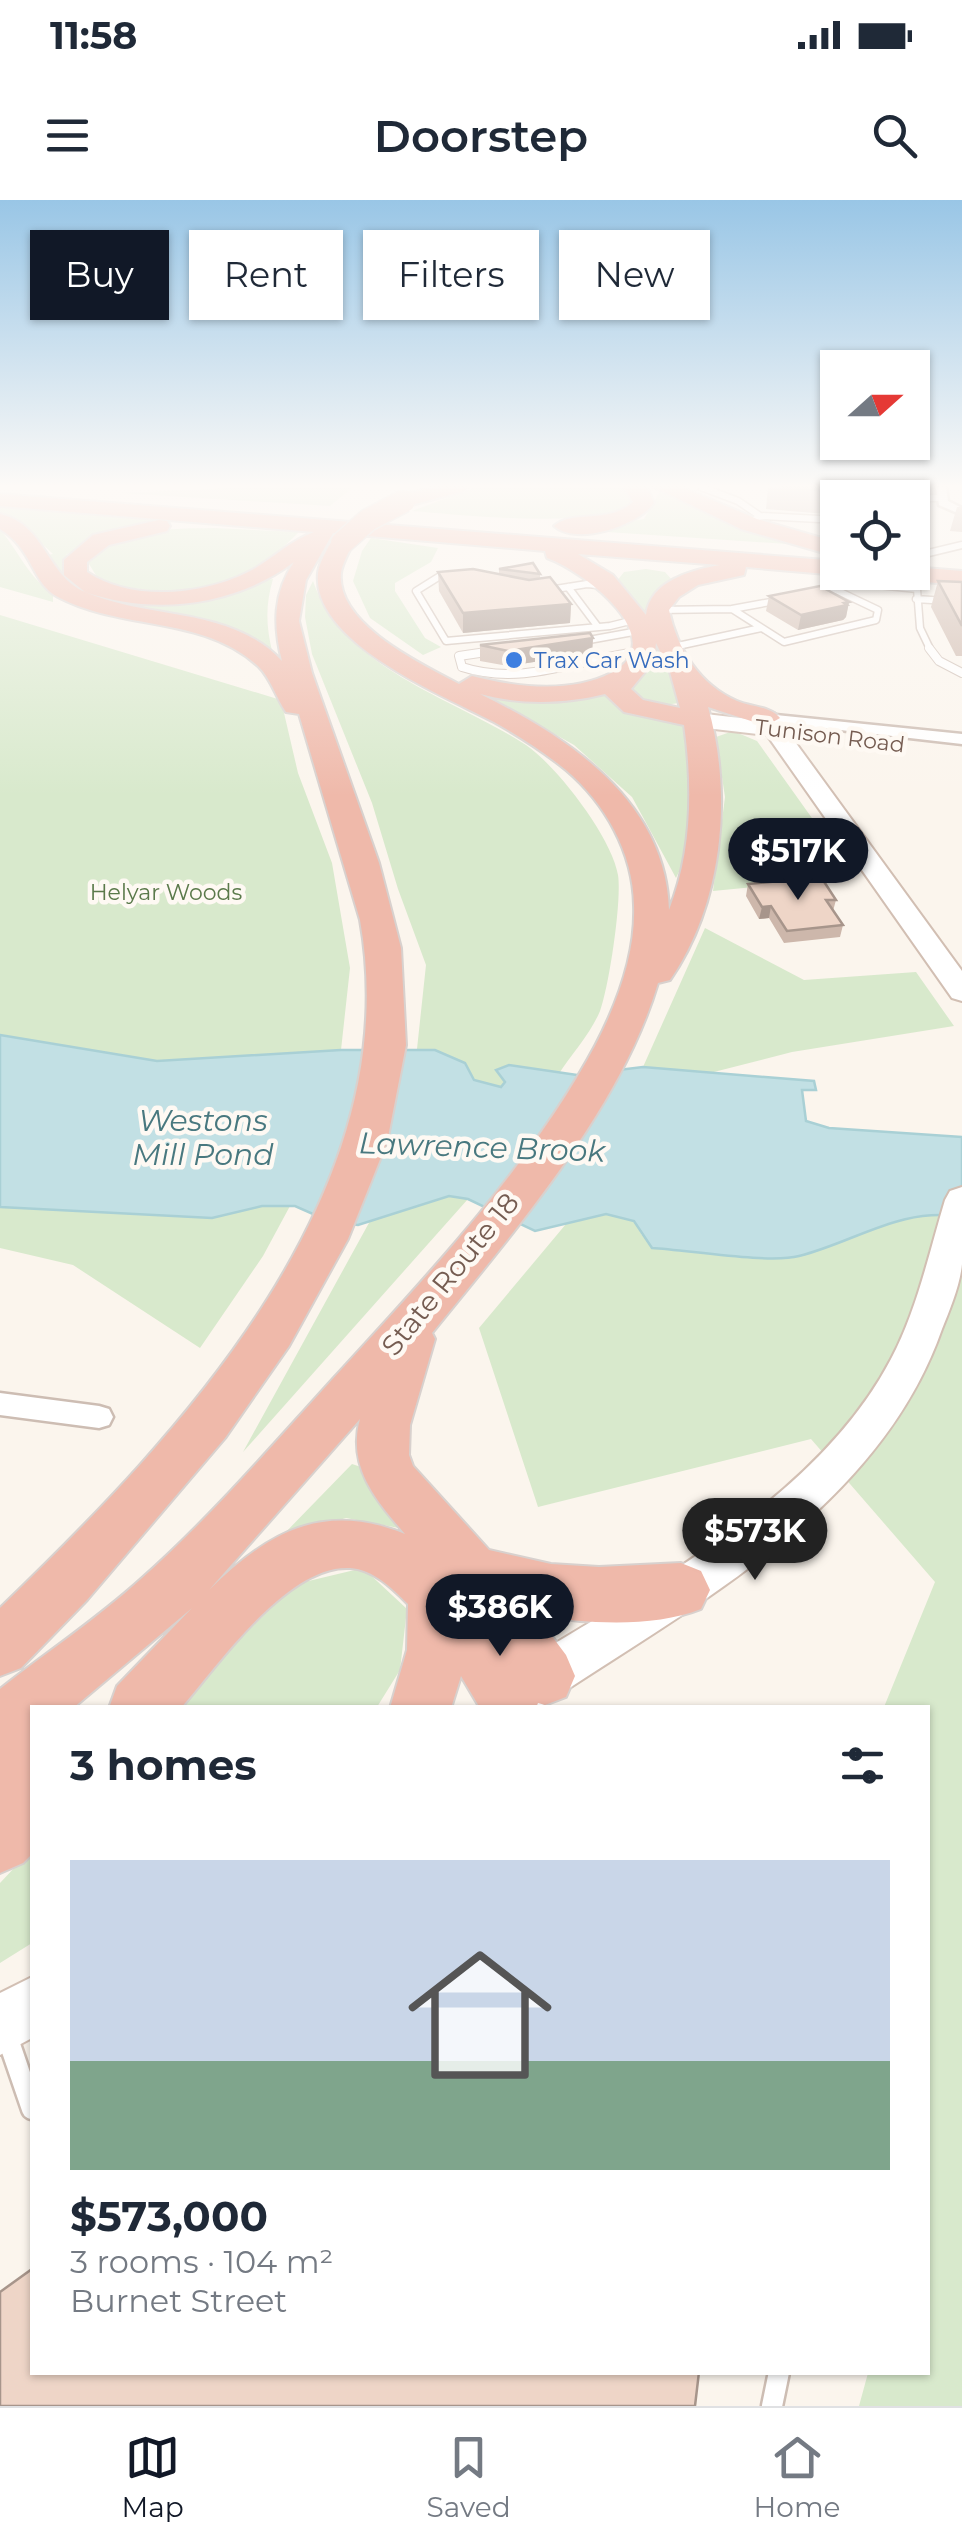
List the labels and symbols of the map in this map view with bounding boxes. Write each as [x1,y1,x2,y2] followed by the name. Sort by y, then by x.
[820,350,930,460] north arrow
[534,647,690,674] place label: Trax Car Wash
[503,649,525,671] marker: Trax Car Wash
[754,713,906,759] street label: Tunison Road
[728,818,868,903] pin: $517K
[90,879,243,906] park label: Helyar Woods
[132,1102,274,1173] water label: Westons Mill Pond
[358,1124,607,1170] water label: Lawrence Brook
[374,1186,526,1362] street label: State Route 18
[685,1498,825,1583] pin: $573K
[430,1574,570,1659] pin: $386K

